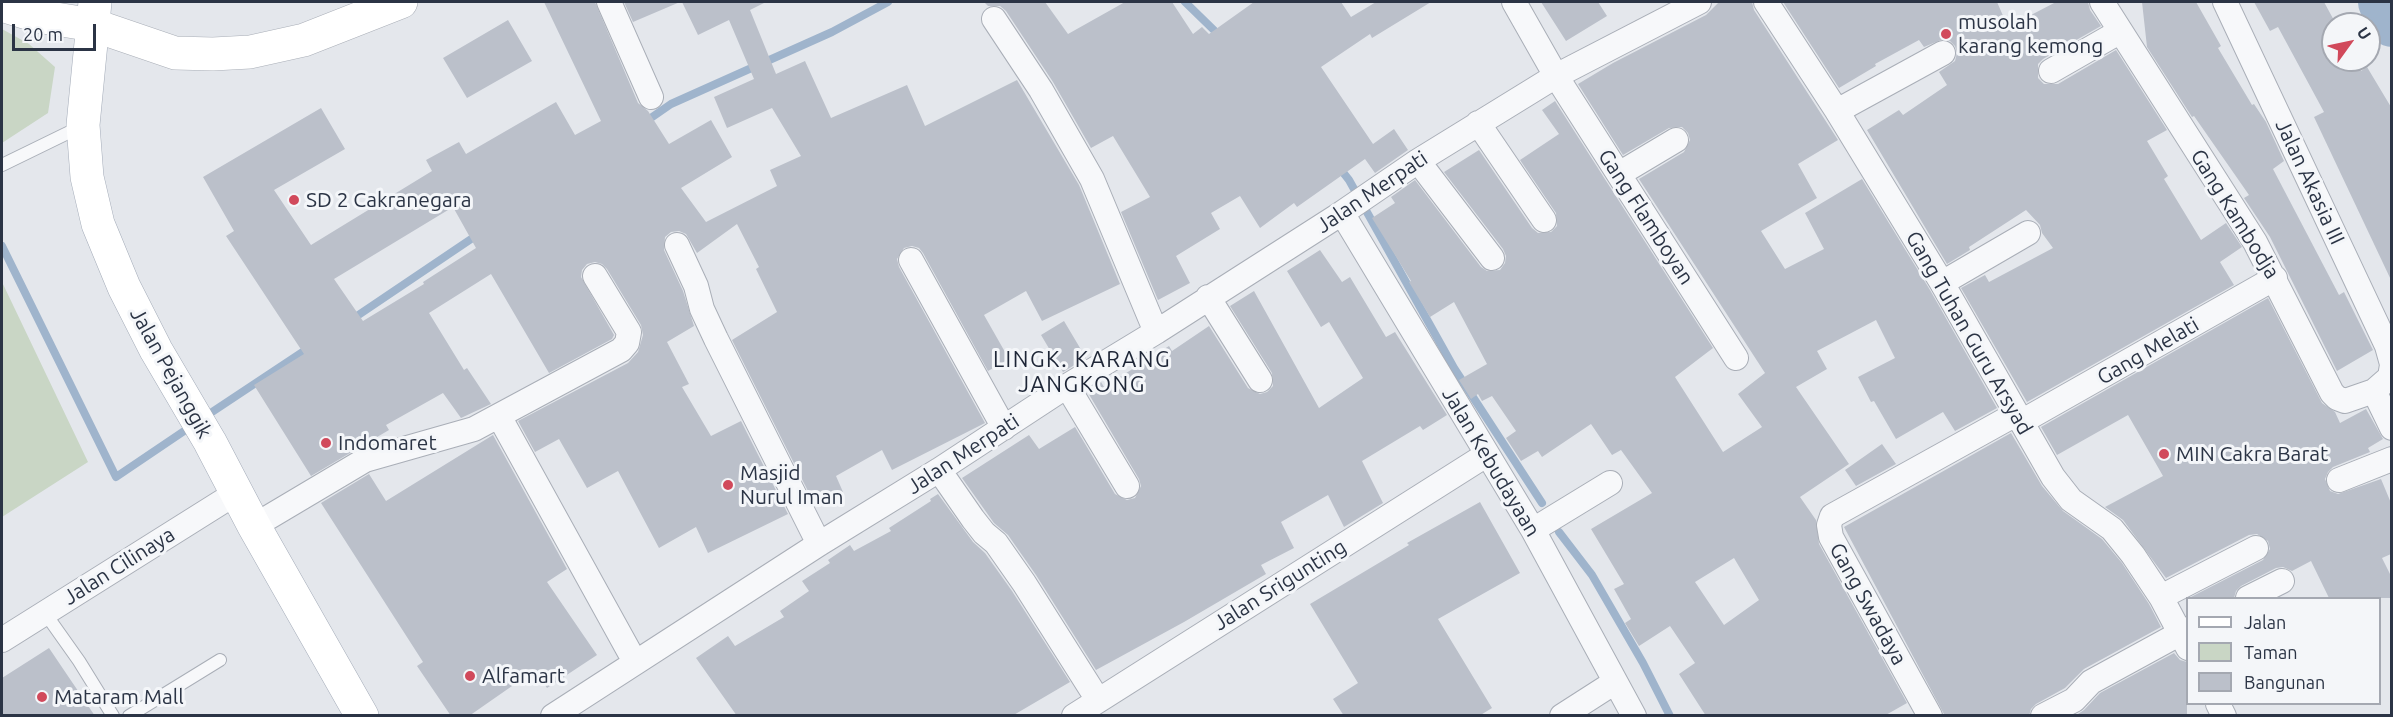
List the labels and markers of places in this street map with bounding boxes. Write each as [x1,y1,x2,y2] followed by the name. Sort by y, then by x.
[1958,9,2103,59] place label: musolah karang kemong
[1939,27,1953,41] marker: musolah karang kemong
[306,187,472,213] place label: SD 2 Cakranegara
[287,193,301,207] marker: SD 2 Cakranegara
[338,430,437,456] place label: Indomaret
[319,436,333,450] marker: Indomaret
[2176,441,2328,467] place label: MIN Cakra Barat
[2157,447,2171,461] marker: MIN Cakra Barat
[740,460,844,510] place label: Masjid Nurul Iman
[721,478,735,492] marker: Masjid Nurul Iman
[482,663,565,689] place label: Alfamart
[463,669,477,683] marker: Alfamart
[54,684,184,710] place label: Mataram Mall
[35,690,49,704] marker: Mataram Mall

